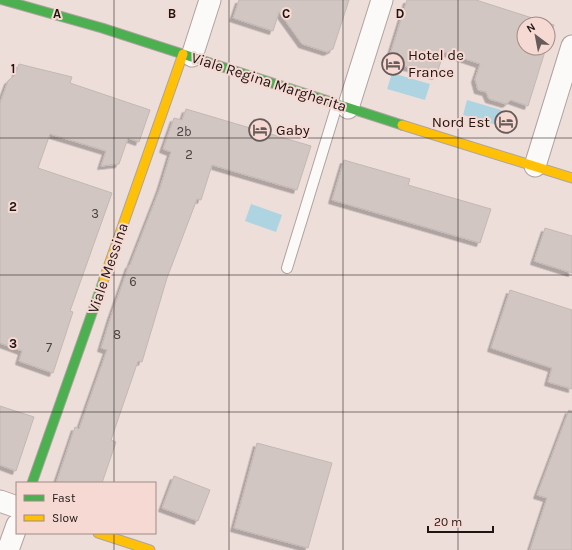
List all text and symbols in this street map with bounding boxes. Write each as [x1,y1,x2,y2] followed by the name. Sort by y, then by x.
[53,6,61,21] text: A
[168,6,176,21] text: B
[282,6,290,21] text: C
[396,6,405,21] text: D
[516,16,556,56] north arrow
[524,20,538,36] text: N
[408,46,464,81] place label: Hotel de France
[189,48,349,116] street label: Viale Regina Margherita
[380,51,406,77] hotel icon: Hotel de France
[11,61,15,76] text: 1
[493,109,519,135] hotel icon: Nord Est
[432,113,490,131] place label: Nord Est
[247,117,273,143] hotel icon: Gaby
[276,121,310,139] place label: Gaby
[176,124,192,139] house number: 2b
[185,147,193,162] house number: 2
[9,199,17,214] text: 2
[91,206,99,221] house number: 3
[84,220,132,316] street label: Viale Messina
[129,274,137,289] house number: 6
[113,327,121,342] house number: 8
[9,336,17,351] text: 3
[46,340,52,355] house number: 7
[16,482,156,534] legend
[52,491,76,505] text: Fast
[428,508,493,534] scale bar
[52,511,78,525] text: Slow
[434,515,462,529] text: 20 m

